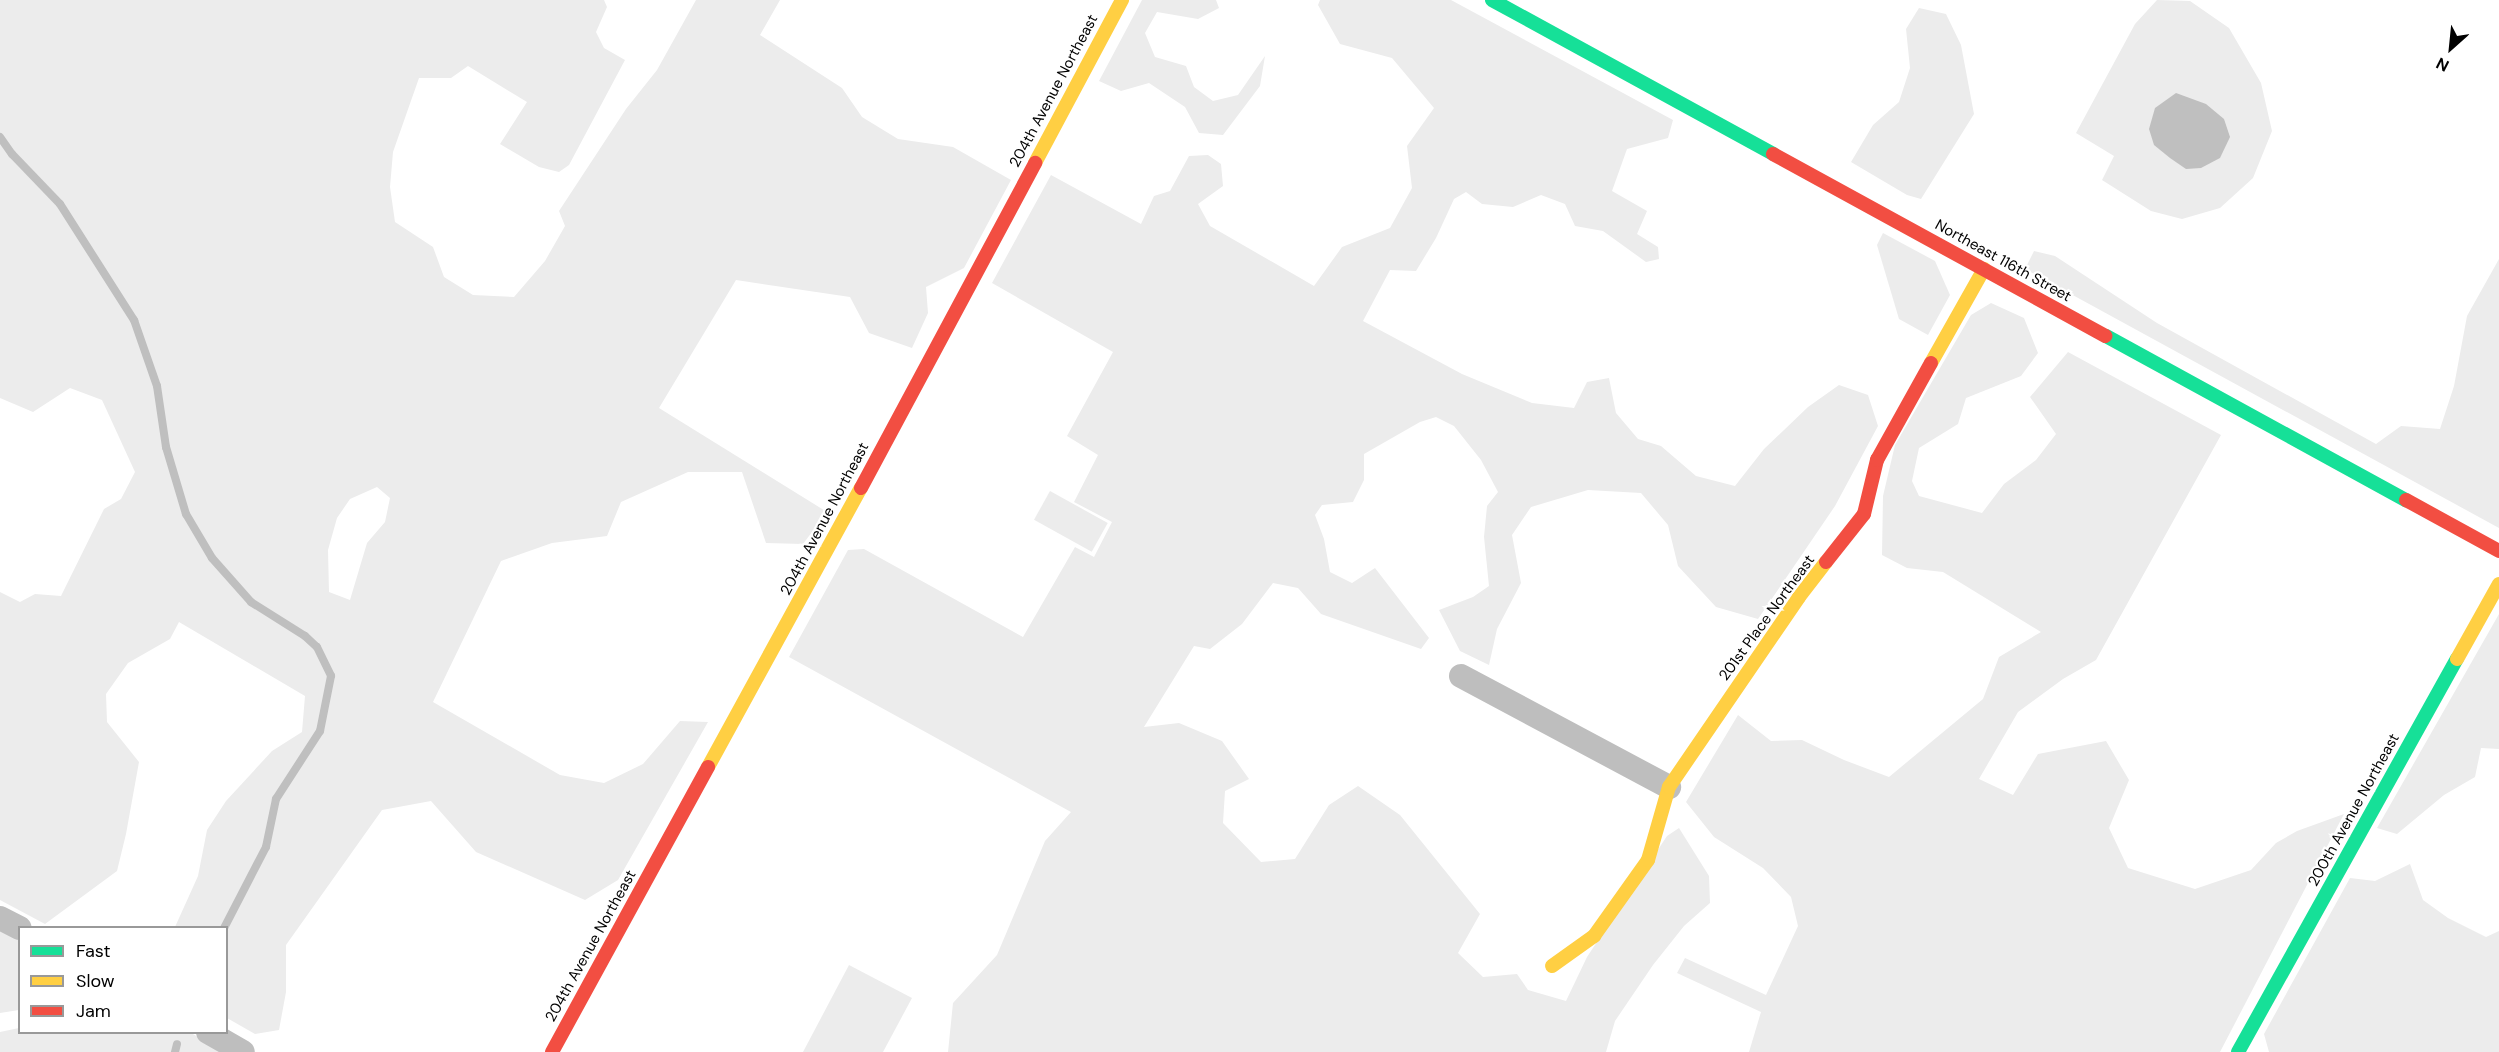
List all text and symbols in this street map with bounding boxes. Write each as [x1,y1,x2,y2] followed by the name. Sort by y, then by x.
[1006,12,1102,170] street label: 204th Avenue Northeast
[2421,18,2481,78] north arrow
[2433,52,2453,76] text: N
[1932,216,2074,306] street label: Northeast 116th Street
[777,440,873,598] street label: 204th Avenue Northeast
[1715,552,1819,684] street label: 201st Place Northeast
[2305,731,2403,889] street label: 200th Avenue Northeast
[542,867,640,1025] street label: 204th Avenue Northeast
[18,926,228,1034] legend
[76,939,111,963] text: Fast
[76,969,115,993] text: Slow
[76,999,111,1023] text: Jam

